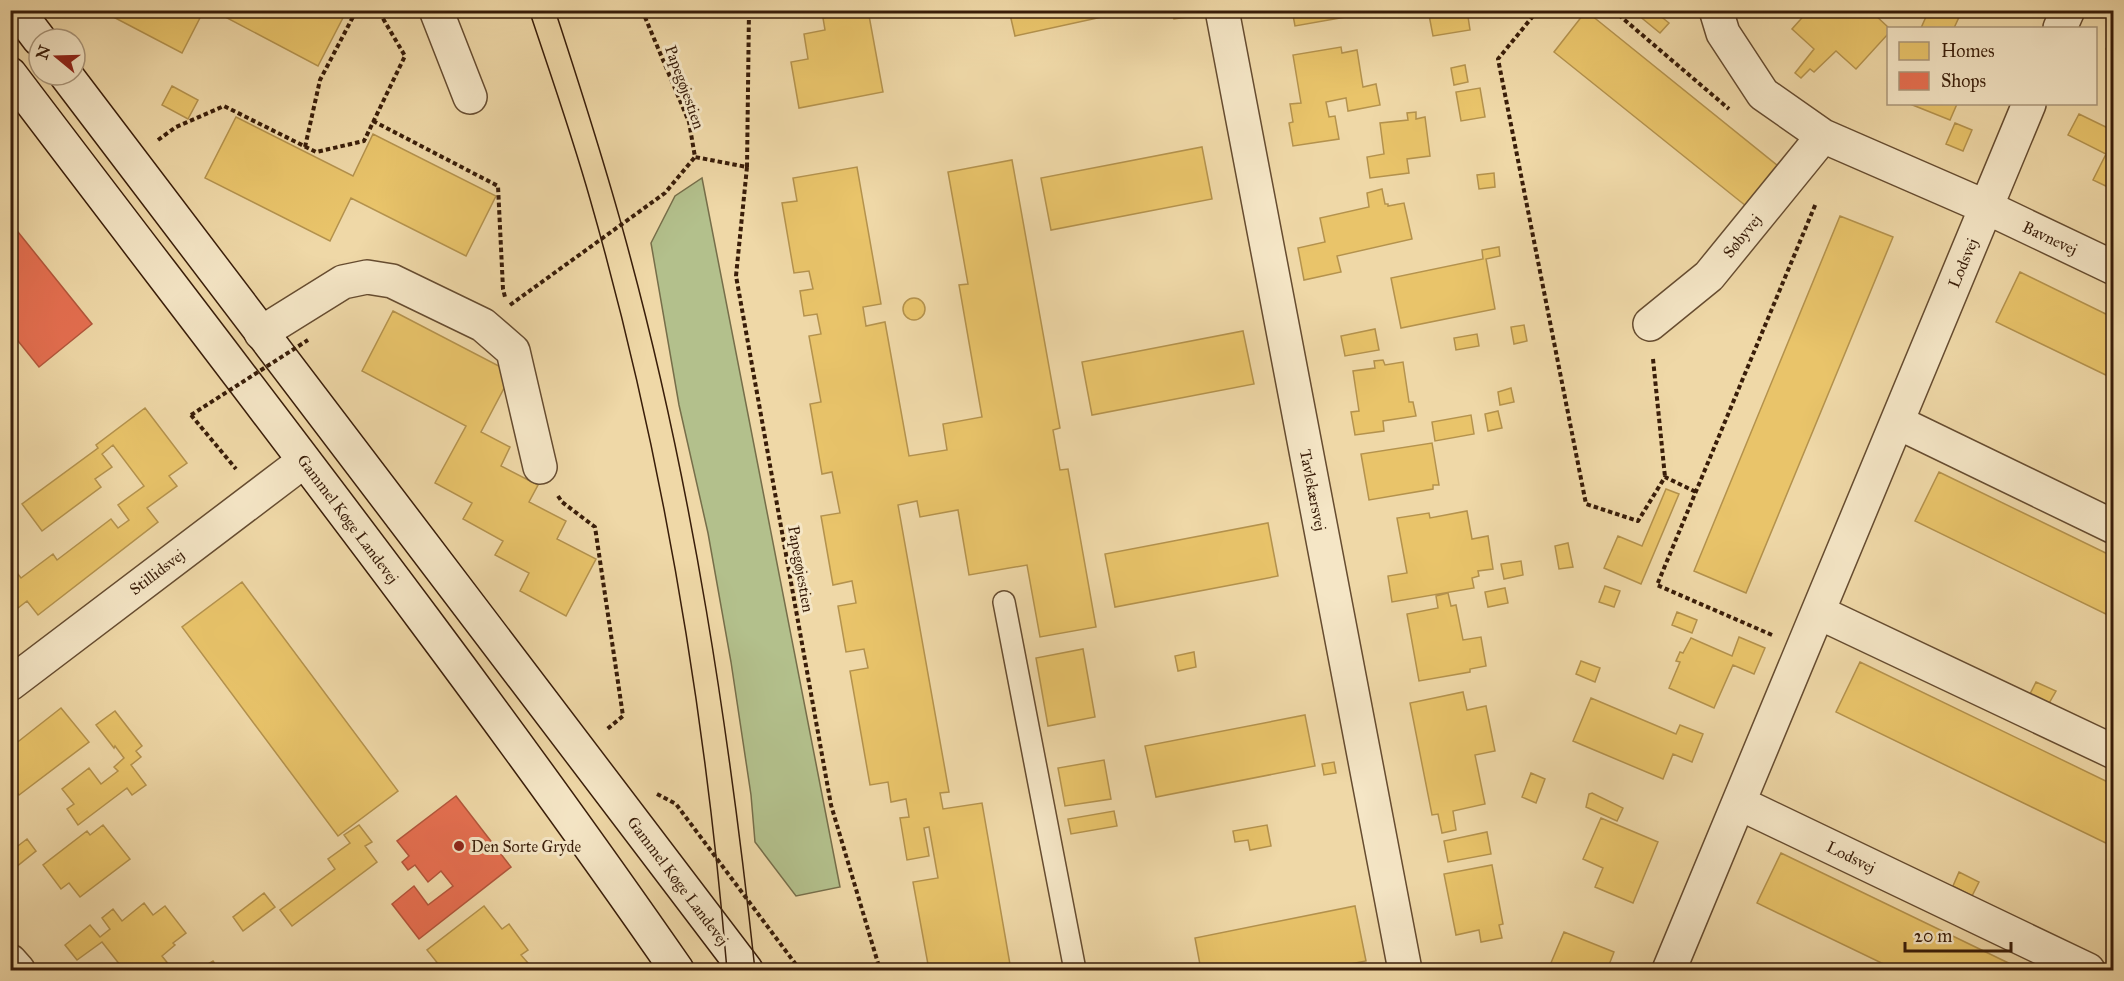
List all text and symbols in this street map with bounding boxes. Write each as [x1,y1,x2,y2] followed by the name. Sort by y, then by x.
[27,27,87,87] north arrow
[1887,27,2097,105] legend
[1941,40,1995,62] text: Homes
[32,42,55,62] text: N
[660,43,709,132] street label: Papegøjestien
[1941,70,1986,92] text: Shops
[1719,210,1765,262] street label: Søbyvej
[2020,217,2080,259] street label: Bavnevej
[1944,235,1982,291] street label: Lodsvej
[1296,448,1330,532] street label: Tavlekærsvej
[293,451,403,588] street label: Gammel Køge Landevej
[783,524,818,614] street label: Papegøjestien
[126,545,188,599] street label: Stillidsvej
[623,813,733,950] street label: Gammel Køge Landevej
[471,837,582,856] place label: Den Sorte Gryde
[1823,837,1879,877] street label: Lodsvej
[452,839,466,853] marker: Den Sorte Gryde
[1905,915,2012,953] scale bar
[1914,925,1952,947] text: 20 m

